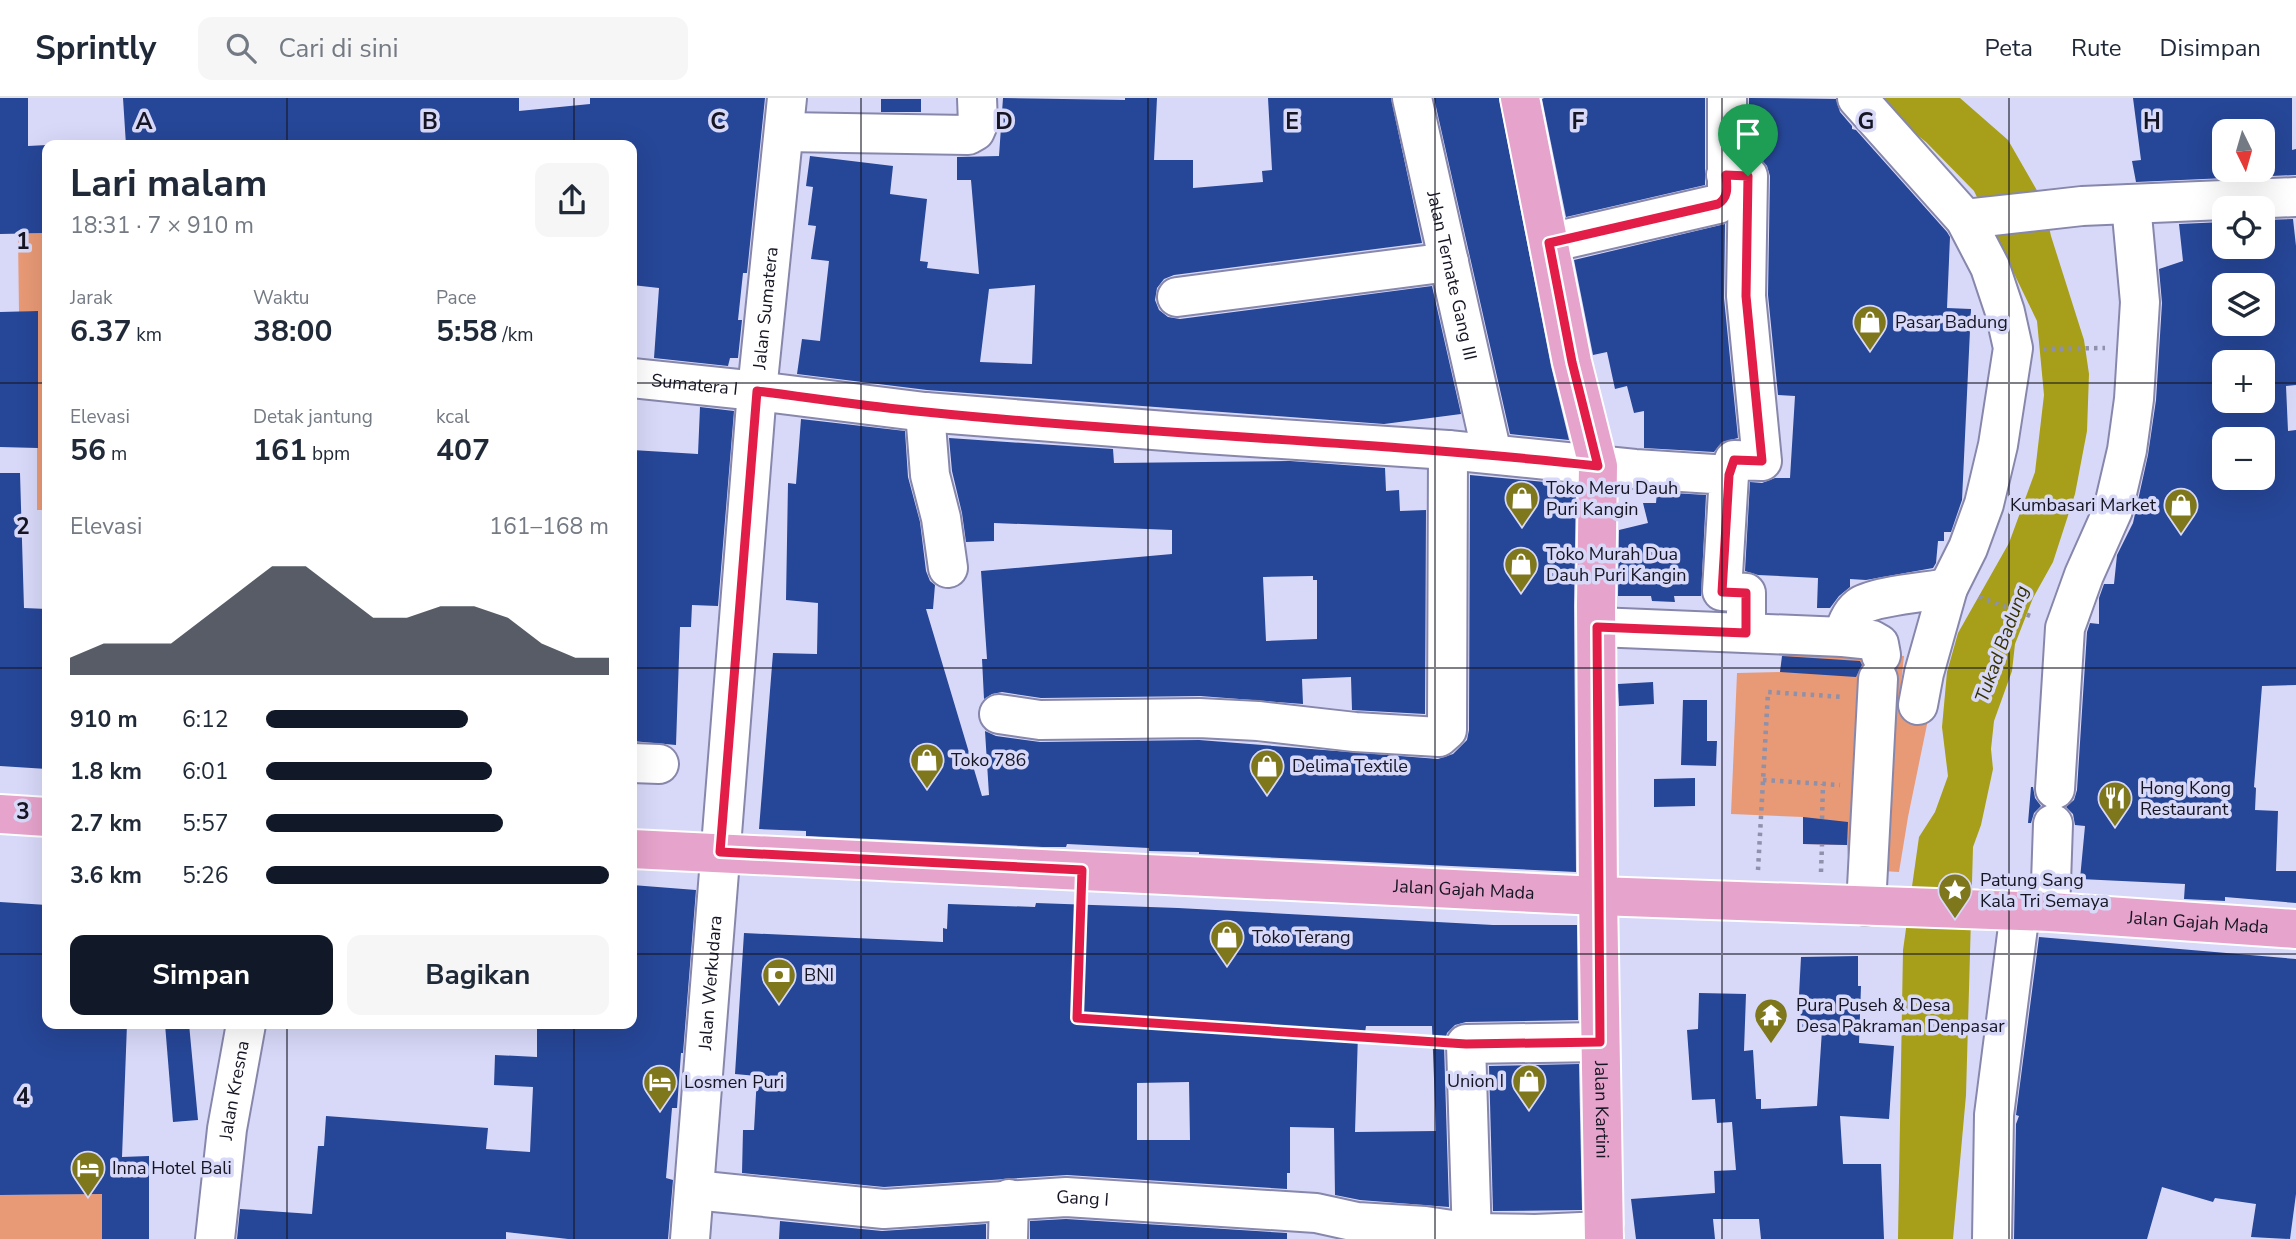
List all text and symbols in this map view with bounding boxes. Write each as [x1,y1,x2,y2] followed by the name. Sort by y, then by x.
[198,17,688,80] search box
[35,26,156,71] text: Sprintly
[222,29,260,67] icon: search
[278,31,399,66] text: Cari di sini
[1984,32,2033,64] text: Peta
[2071,32,2122,64] text: Rute
[2160,32,2261,64] text: Disimpan
[1718,104,1778,176] pin
[135,106,153,137] text: A
[422,106,438,137] text: B
[710,106,726,137] text: C
[995,106,1013,137] text: D
[1285,106,1299,137] text: E
[1572,106,1585,137] text: F
[1858,106,1874,137] text: G
[2143,106,2161,137] text: H
[1729,115,1767,153] icon: arrive
[2212,119,2275,182] north arrow
[2212,119,2275,490] map controls
[70,158,267,209] text: Lari malam
[535,163,609,237] button: share
[1421,188,1483,362] street label: Jalan Ternate Gang III
[2212,196,2275,259] button: locate
[70,210,254,241] text: 18:31 · 7 × 910 m
[16,226,30,257] text: 1
[747,246,784,371] street label: Jalan Sumatera
[2212,273,2275,336] button: layers
[70,285,113,311] text: Jarak
[253,285,309,311] text: Waktu
[436,285,476,311] text: Pace
[1851,303,1889,352] shop icon: Pasar Badung
[1895,310,2008,334] place label: Pasar Badung
[70,311,131,352] text: 6.37
[253,311,332,352] text: 38:00
[436,311,497,352] text: 5:58
[131,322,162,348] text: km
[497,322,533,348] text: /km
[2212,350,2275,413] button: +
[650,368,739,401] street label: Sumatera I
[70,404,130,430] text: Elevasi
[253,404,373,430] text: Detak jantung
[436,404,470,430] text: kcal
[2212,427,2275,490] button: −
[70,430,106,471] text: 56
[253,430,307,471] text: 161
[436,430,490,471] text: 407
[106,441,127,467] text: m
[307,441,350,467] text: bpm
[1546,476,1678,521] place label: Toko Meru Dauh Puri Kangin
[1503,479,1541,528] shop icon: Toko Meru Dauh Puri Kangin
[2162,486,2200,535] shop icon: Kumbasari Market
[2010,493,2157,517] place label: Kumbasari Market
[16,511,30,542] text: 2
[70,511,142,542] text: Elevasi
[489,511,609,542] text: 161–168 m
[1546,542,1686,587] place label: Toko Murah Dua Dauh Puri Kangin
[1502,545,1540,594] shop icon: Toko Murah Dua Dauh Puri Kangin
[1969,582,2035,706] water label: Tukad Badung
[70,704,138,735] text: 910 m
[182,704,229,735] text: 6:12
[908,741,946,790] shop icon: Toko 786
[1248,747,1286,796] shop icon: Delima Textile
[951,748,1026,772] place label: Toko 786
[1292,754,1408,778] place label: Delima Textile
[70,756,142,787] text: 1.8 km
[182,756,229,787] text: 6:01
[2140,776,2231,821] place label: Hong Kong Restaurant
[2096,779,2134,828] restaurant icon: Hong Kong Restaurant
[16,796,30,827] text: 3
[70,808,142,839] text: 2.7 km
[182,808,229,839] text: 5:57
[70,860,142,891] text: 3.6 km
[182,860,229,891] text: 5:26
[1980,868,2109,913] place label: Patung Sang Kala Tri Semaya
[1936,871,1974,920] place icon: Patung Sang Kala Tri Semaya
[1392,874,1535,905] street label: Jalan Gajah Mada
[2126,905,2270,939] street label: Jalan Gajah Mada
[693,915,728,1052] street label: Jalan Werkudara
[1208,918,1246,967] shop icon: Toko Terang
[1252,925,1351,949] place label: Toko Terang
[70,935,333,1015] button: Simpan
[347,935,609,1015] button: Bagikan
[760,956,798,1005] bank icon: BNI
[804,963,834,987] place label: BNI
[1796,993,2005,1038] place label: Pura Puseh & Desa Desa Pakraman Denpasar
[1752,996,1790,1045] temple icon: Pura Puseh & Desa Desa Pakraman Denpasar
[214,1039,255,1142] street label: Jalan Kresna
[1589,1060,1615,1159] street label: Jalan Kartini
[1510,1062,1548,1111] shop icon: Union I
[641,1063,679,1112] hotel icon: Losmen Puri
[1447,1069,1504,1093] place label: Union I
[684,1070,784,1094] place label: Losmen Puri
[16,1081,30,1112] text: 4
[69,1149,107,1198] hotel icon: Inna Hotel Bali
[112,1156,232,1180] place label: Inna Hotel Bali
[1056,1185,1110,1212] street label: Gang I

